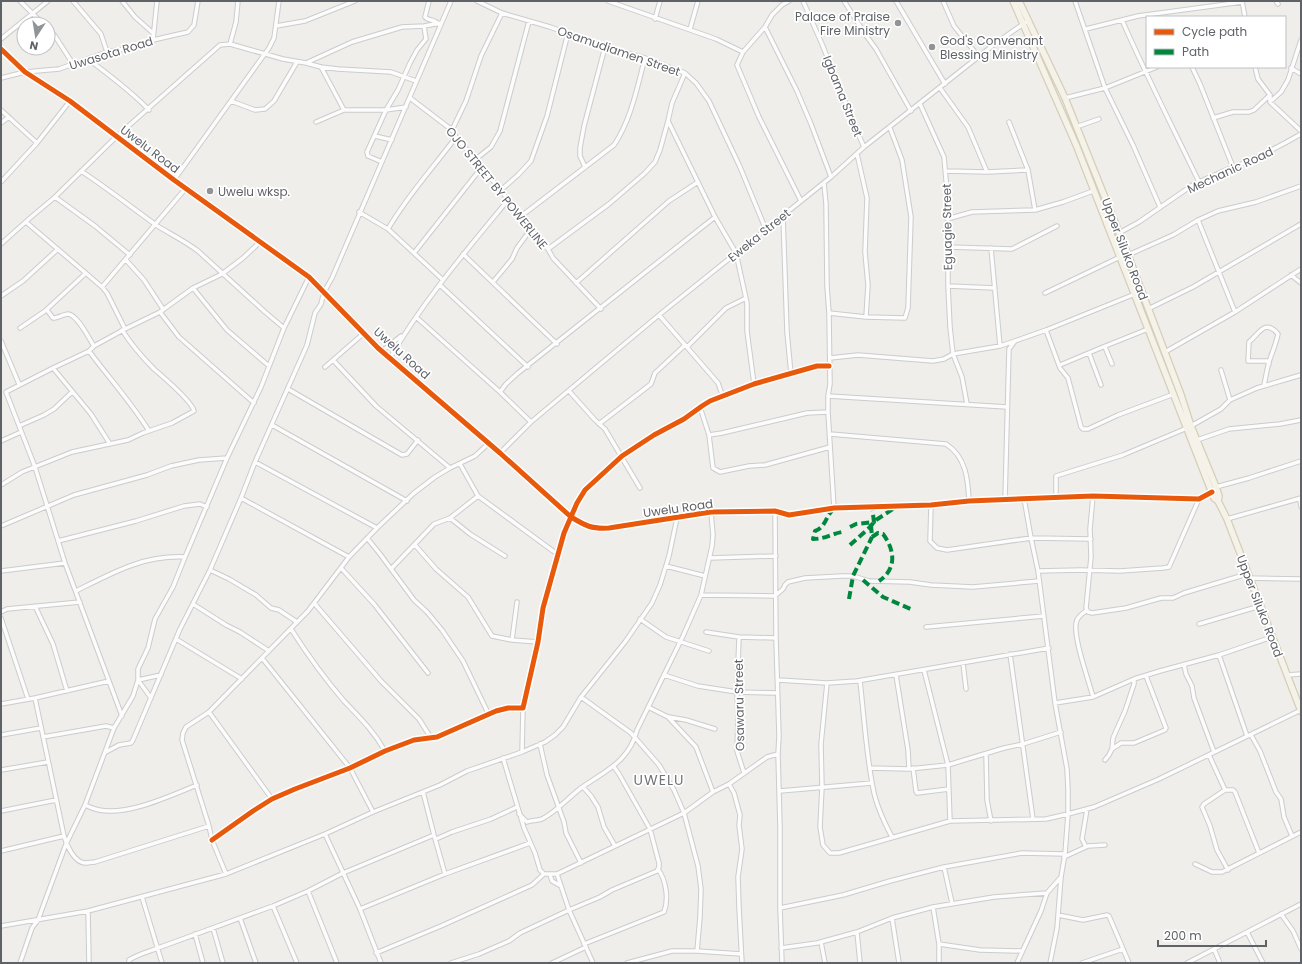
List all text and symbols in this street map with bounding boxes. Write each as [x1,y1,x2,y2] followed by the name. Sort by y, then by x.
[795,8,890,39] place label: Palace of Praise Fire Ministry
[16,16,56,56] north arrow
[1146,16,1286,68] legend
[893,18,903,28] marker: Palace of Praise Fire Ministry
[555,22,683,80] street label: Osamudiamen Street
[1182,23,1247,40] text: Cycle path
[67,32,155,74] street label: Uwasota Road
[940,32,1043,63] place label: God's Convenant Blessing Ministry
[28,37,40,54] text: N
[927,42,937,52] marker: God's Convenant Blessing Ministry
[1182,43,1209,60] text: Path
[819,53,867,139] street label: Igbama Street
[117,121,183,177] street label: Uwelu Road
[442,123,552,253] street label: OJO STREET BY POWERLINE
[1184,143,1276,197] street label: Mechanic Road
[218,183,290,200] place label: Uwelu wksp.
[938,183,956,271] street label: Eguagie Street
[205,186,215,196] marker: Uwelu wksp.
[1098,195,1152,303] street label: Upper Siluko Road
[724,204,794,266] street label: Eweka Street
[370,323,434,383] street label: Uwelu Road
[642,495,714,521] street label: Uwelu Road
[1233,552,1287,660] street label: Upper Siluko Road
[730,659,748,751] street label: Osawaru Street
[634,770,684,790] district label: UWELU
[1158,922,1266,948] scale bar
[1164,927,1202,944] text: 200 m

